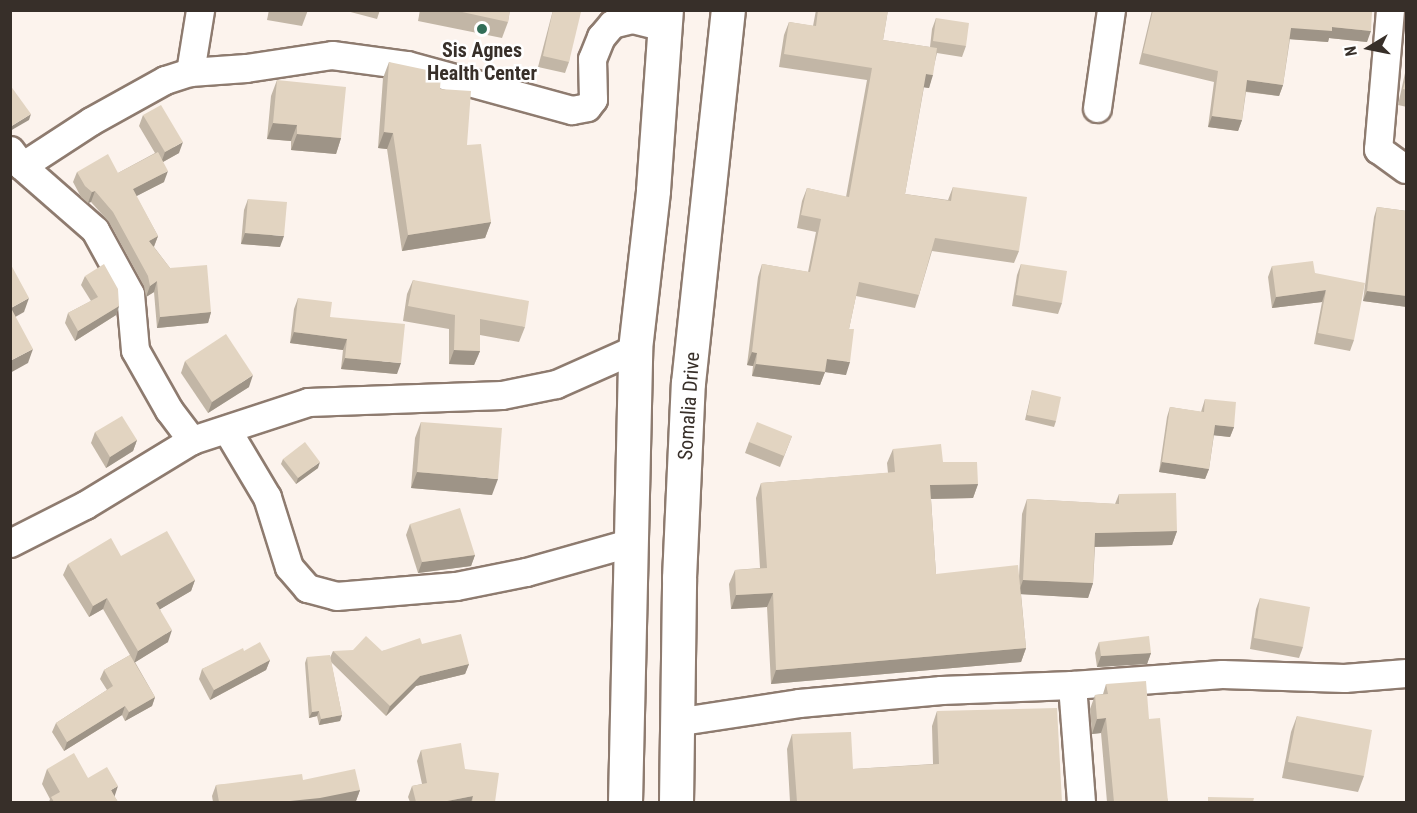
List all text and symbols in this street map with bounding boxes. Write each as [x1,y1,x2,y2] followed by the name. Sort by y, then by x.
[1339,18,1399,78] north arrow
[475,22,489,36] marker: Sis Agnes Health Center
[427,38,537,85] place label: Sis Agnes Health Center
[1341,45,1361,58] text: N
[673,351,705,461] street label: Somalia Drive

